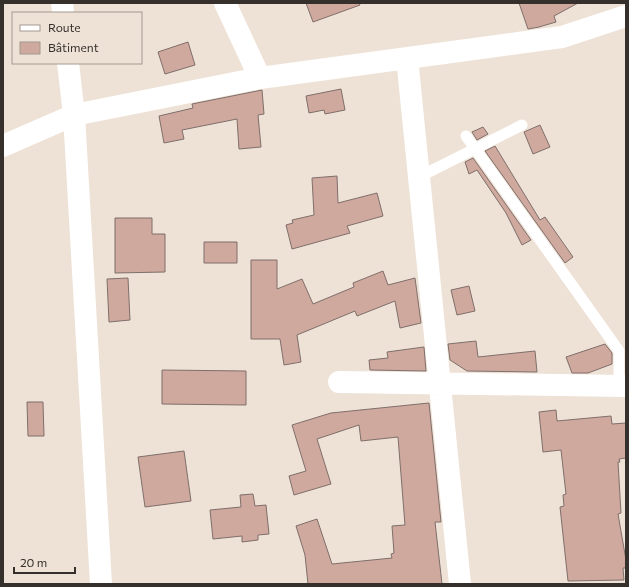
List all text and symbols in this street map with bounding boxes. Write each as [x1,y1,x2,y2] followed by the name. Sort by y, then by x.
[12,12,142,64] legend
[48,20,81,34] text: Route
[48,40,99,54] text: Bâtiment
[14,549,75,575] scale bar
[20,555,47,569] text: 20 m

